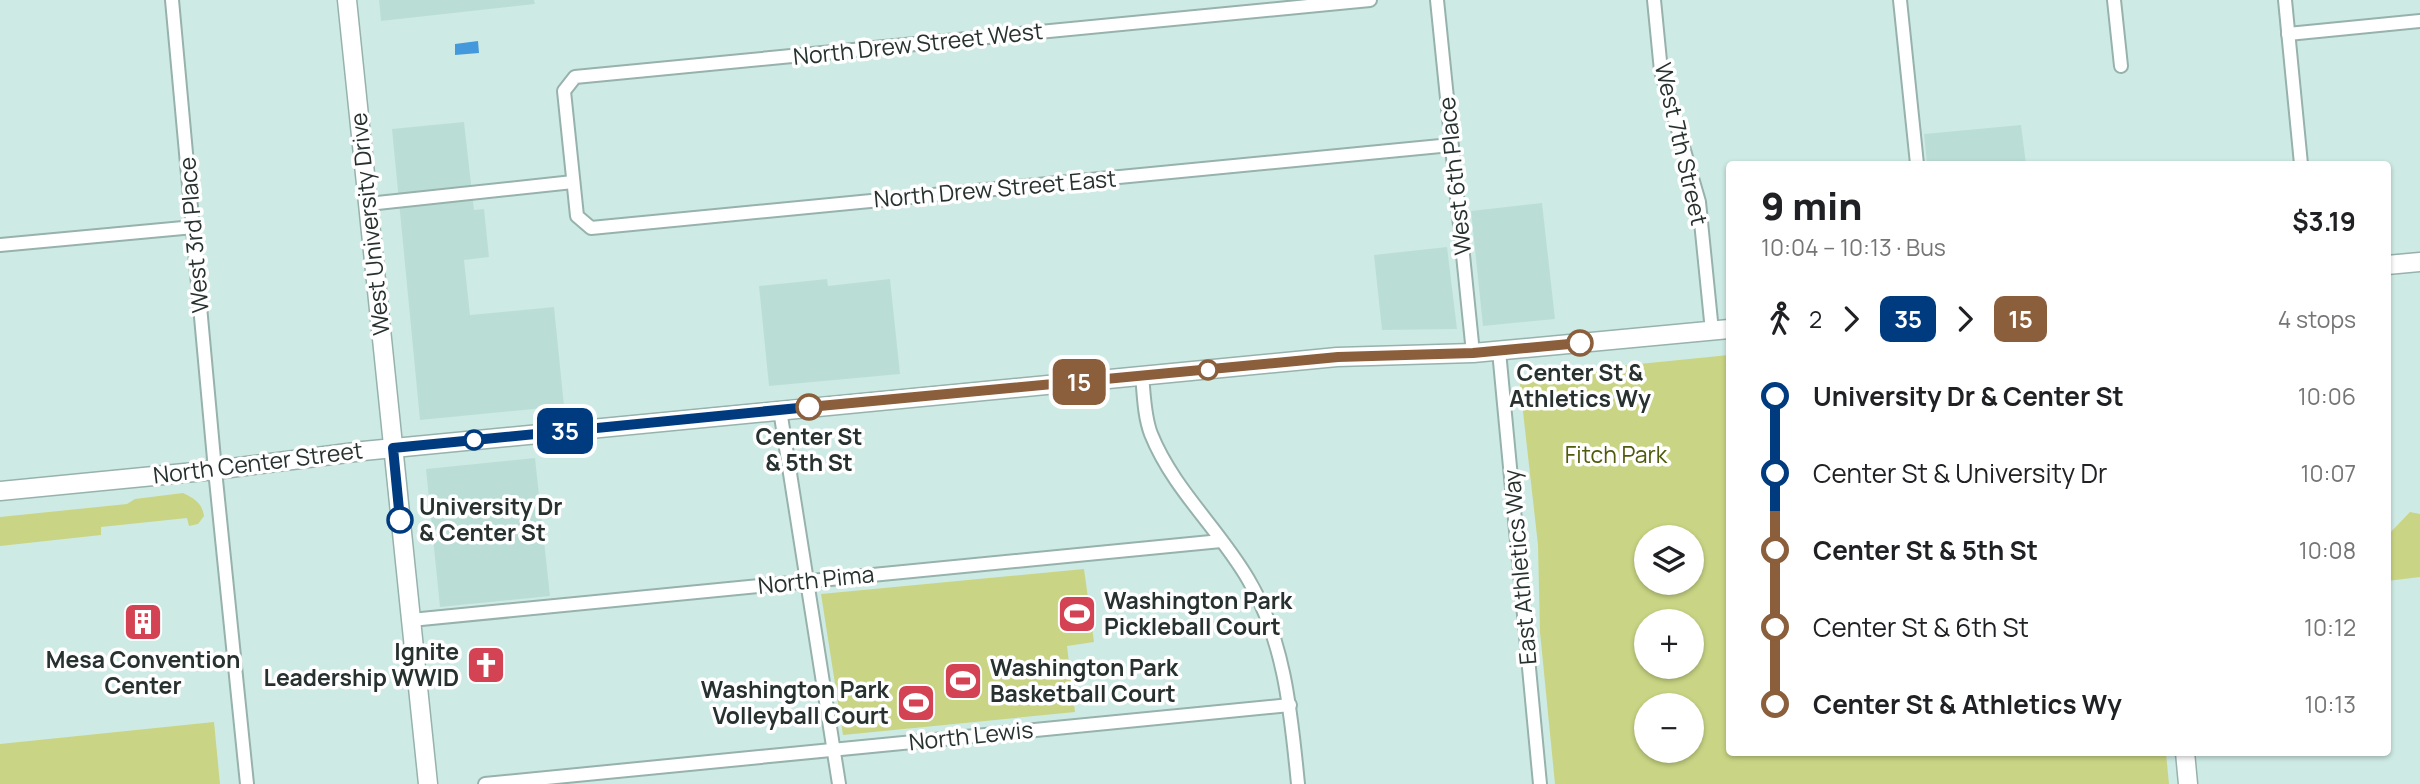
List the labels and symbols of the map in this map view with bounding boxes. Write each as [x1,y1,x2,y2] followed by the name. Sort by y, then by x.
[791,14,1044,72] street label: North Drew Street West
[1648,59,1716,228] street label: West 7th Street
[1430,95,1478,257] street label: West 6th Place
[341,111,397,337] street label: West University Drive
[170,156,216,314] street label: West 3rd Place
[872,161,1117,215] street label: North Drew Street East
[1567,330,1593,356] marker: Center St & Athletics Wy
[1509,356,1651,414] place label: Center St & Athletics Wy
[1048,359,1110,405] line badge: 15
[1198,360,1218,380] unlabelled marker
[796,394,822,420] marker: Center St & 5th St
[534,408,596,454] line badge: 35
[756,420,862,478] place label: Center St & 5th St
[464,430,484,450] unlabelled marker
[151,433,365,491] street label: North Center Street
[1565,438,1668,470] park label: Fitch Park
[1495,468,1543,666] street label: East Athletics Way
[419,490,563,548] place label: University Dr & Center St
[387,507,413,533] marker: University Dr & Center St
[756,557,876,601] street label: North Pima
[1104,584,1293,642] place label: Washington Park Pickleball Court
[1056,593,1098,635] sports icon: Washington Park Pickleball Court
[122,601,164,643] building icon: Mesa Convention Center
[264,635,459,693] place label: Ignite Leadership WWID
[46,643,240,701] place label: Mesa Convention Center
[465,644,507,686] church icon: Ignite Leadership WWID
[990,651,1179,709] place label: Washington Park Basketball Court
[942,660,984,702] sports icon: Washington Park Basketball Court
[701,673,890,731] place label: Washington Park Volleyball Court
[895,682,937,724] sports icon: Washington Park Volleyball Court
[907,713,1035,757] street label: North Lewis

